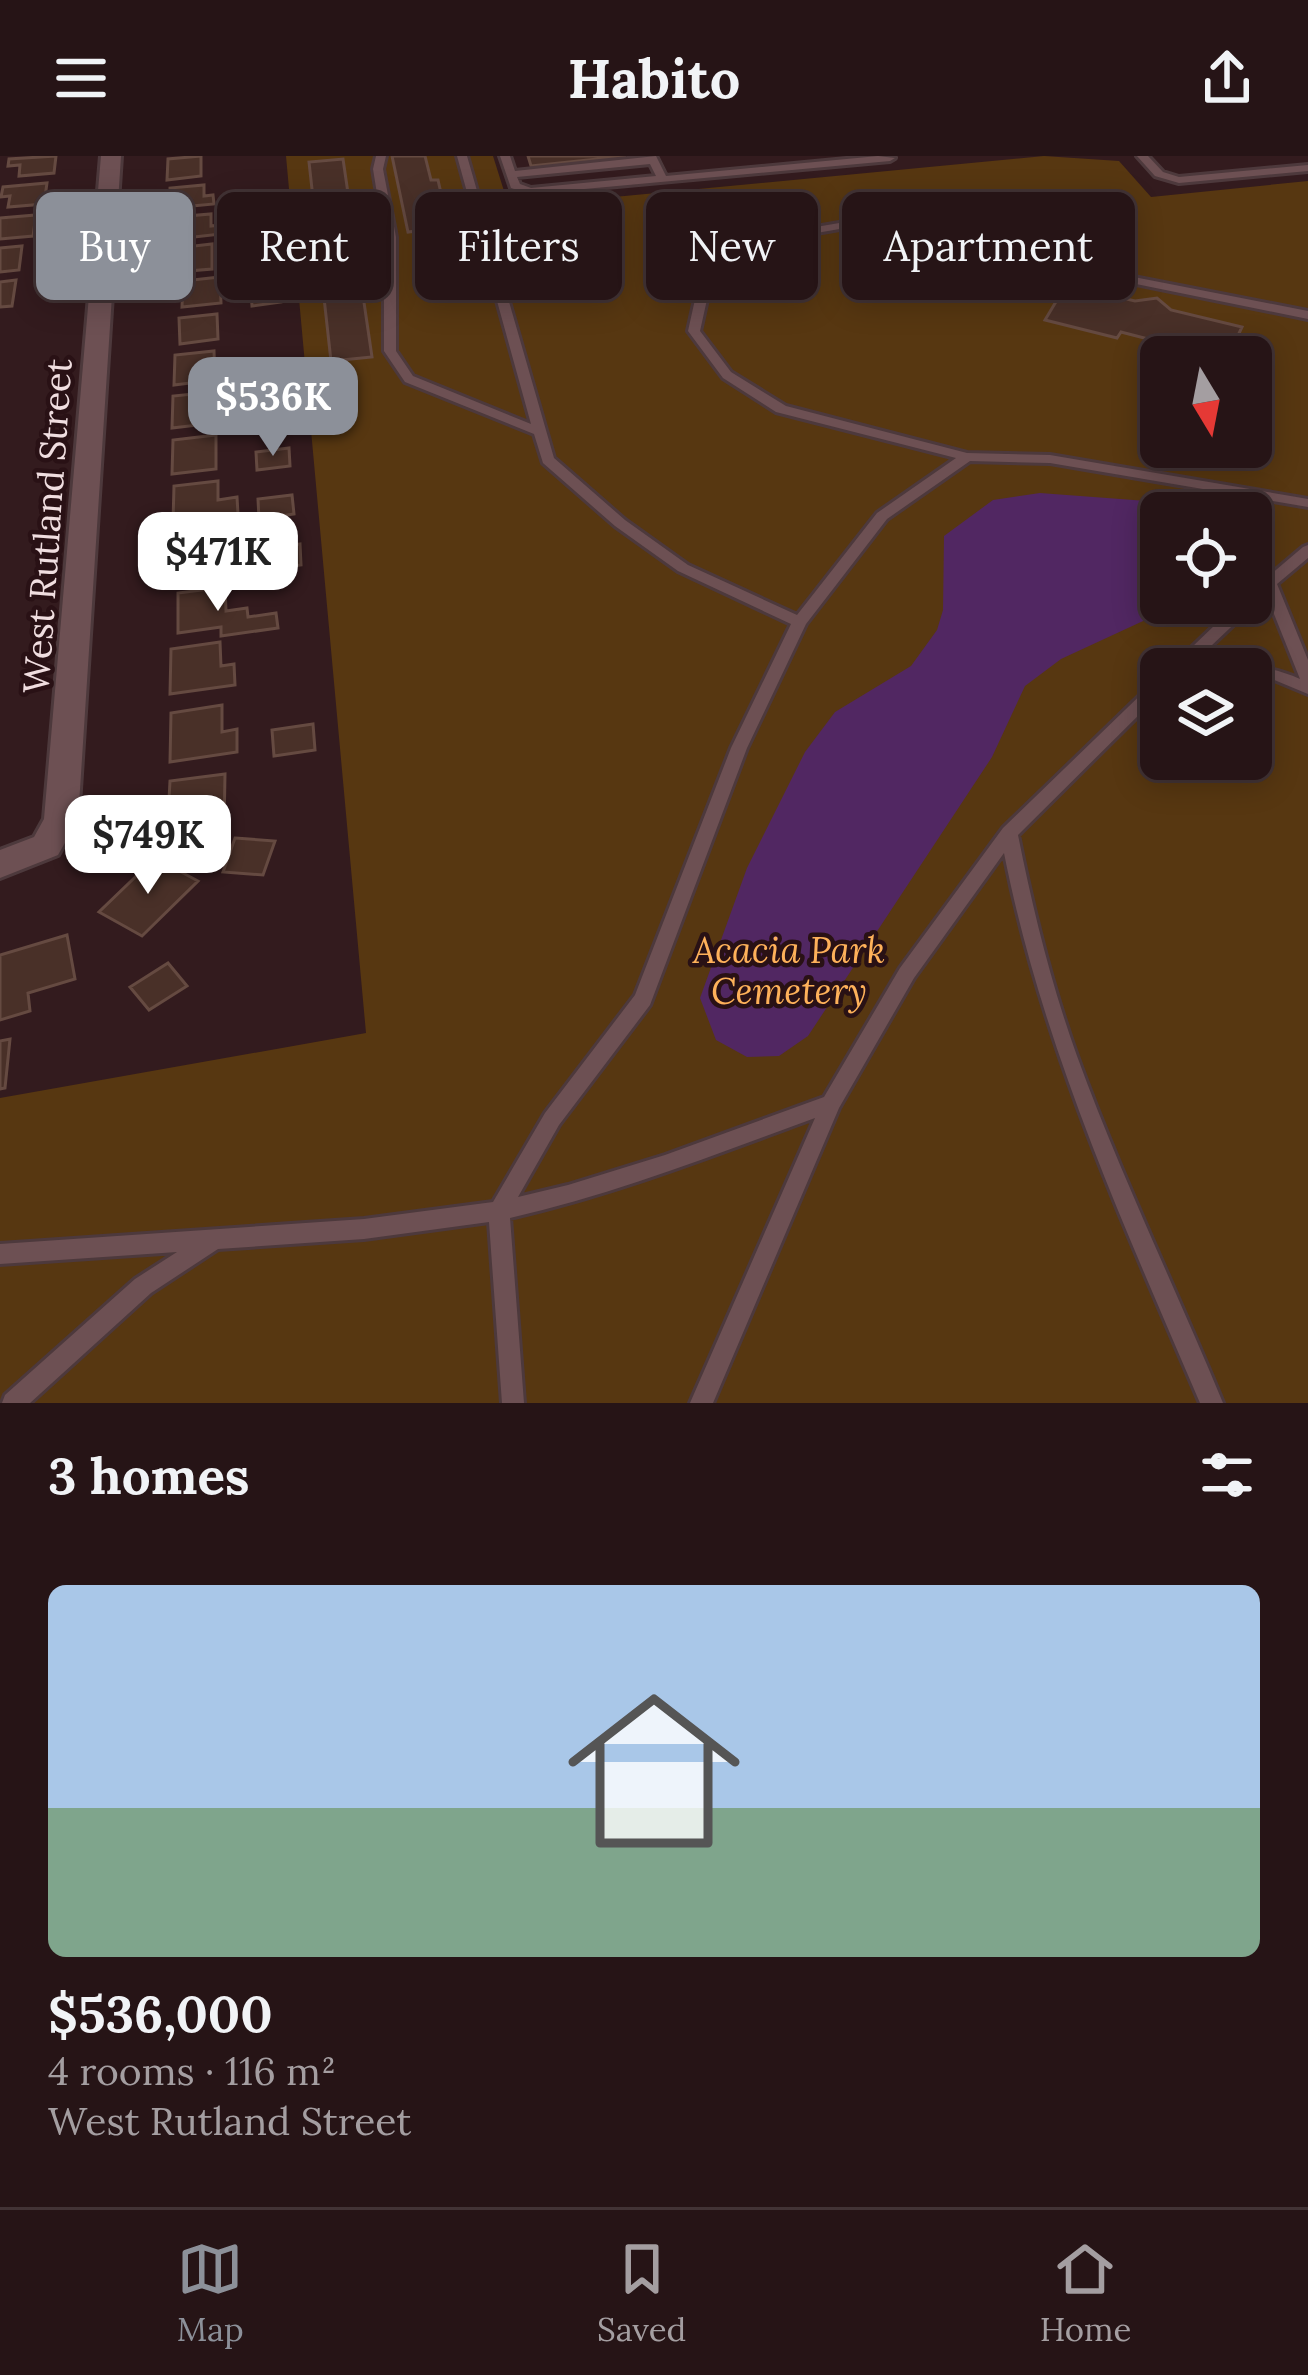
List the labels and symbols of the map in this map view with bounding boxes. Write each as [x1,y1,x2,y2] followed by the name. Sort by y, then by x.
[1140,336,1272,468] north arrow
[12,357,82,695] street label: West Rutland Street
[189,357,357,459] pin: $536K
[134,512,302,614] pin: $471K
[64,795,232,897] pin: $749K
[692,927,885,1014] park label: Acacia Park Cemetery

